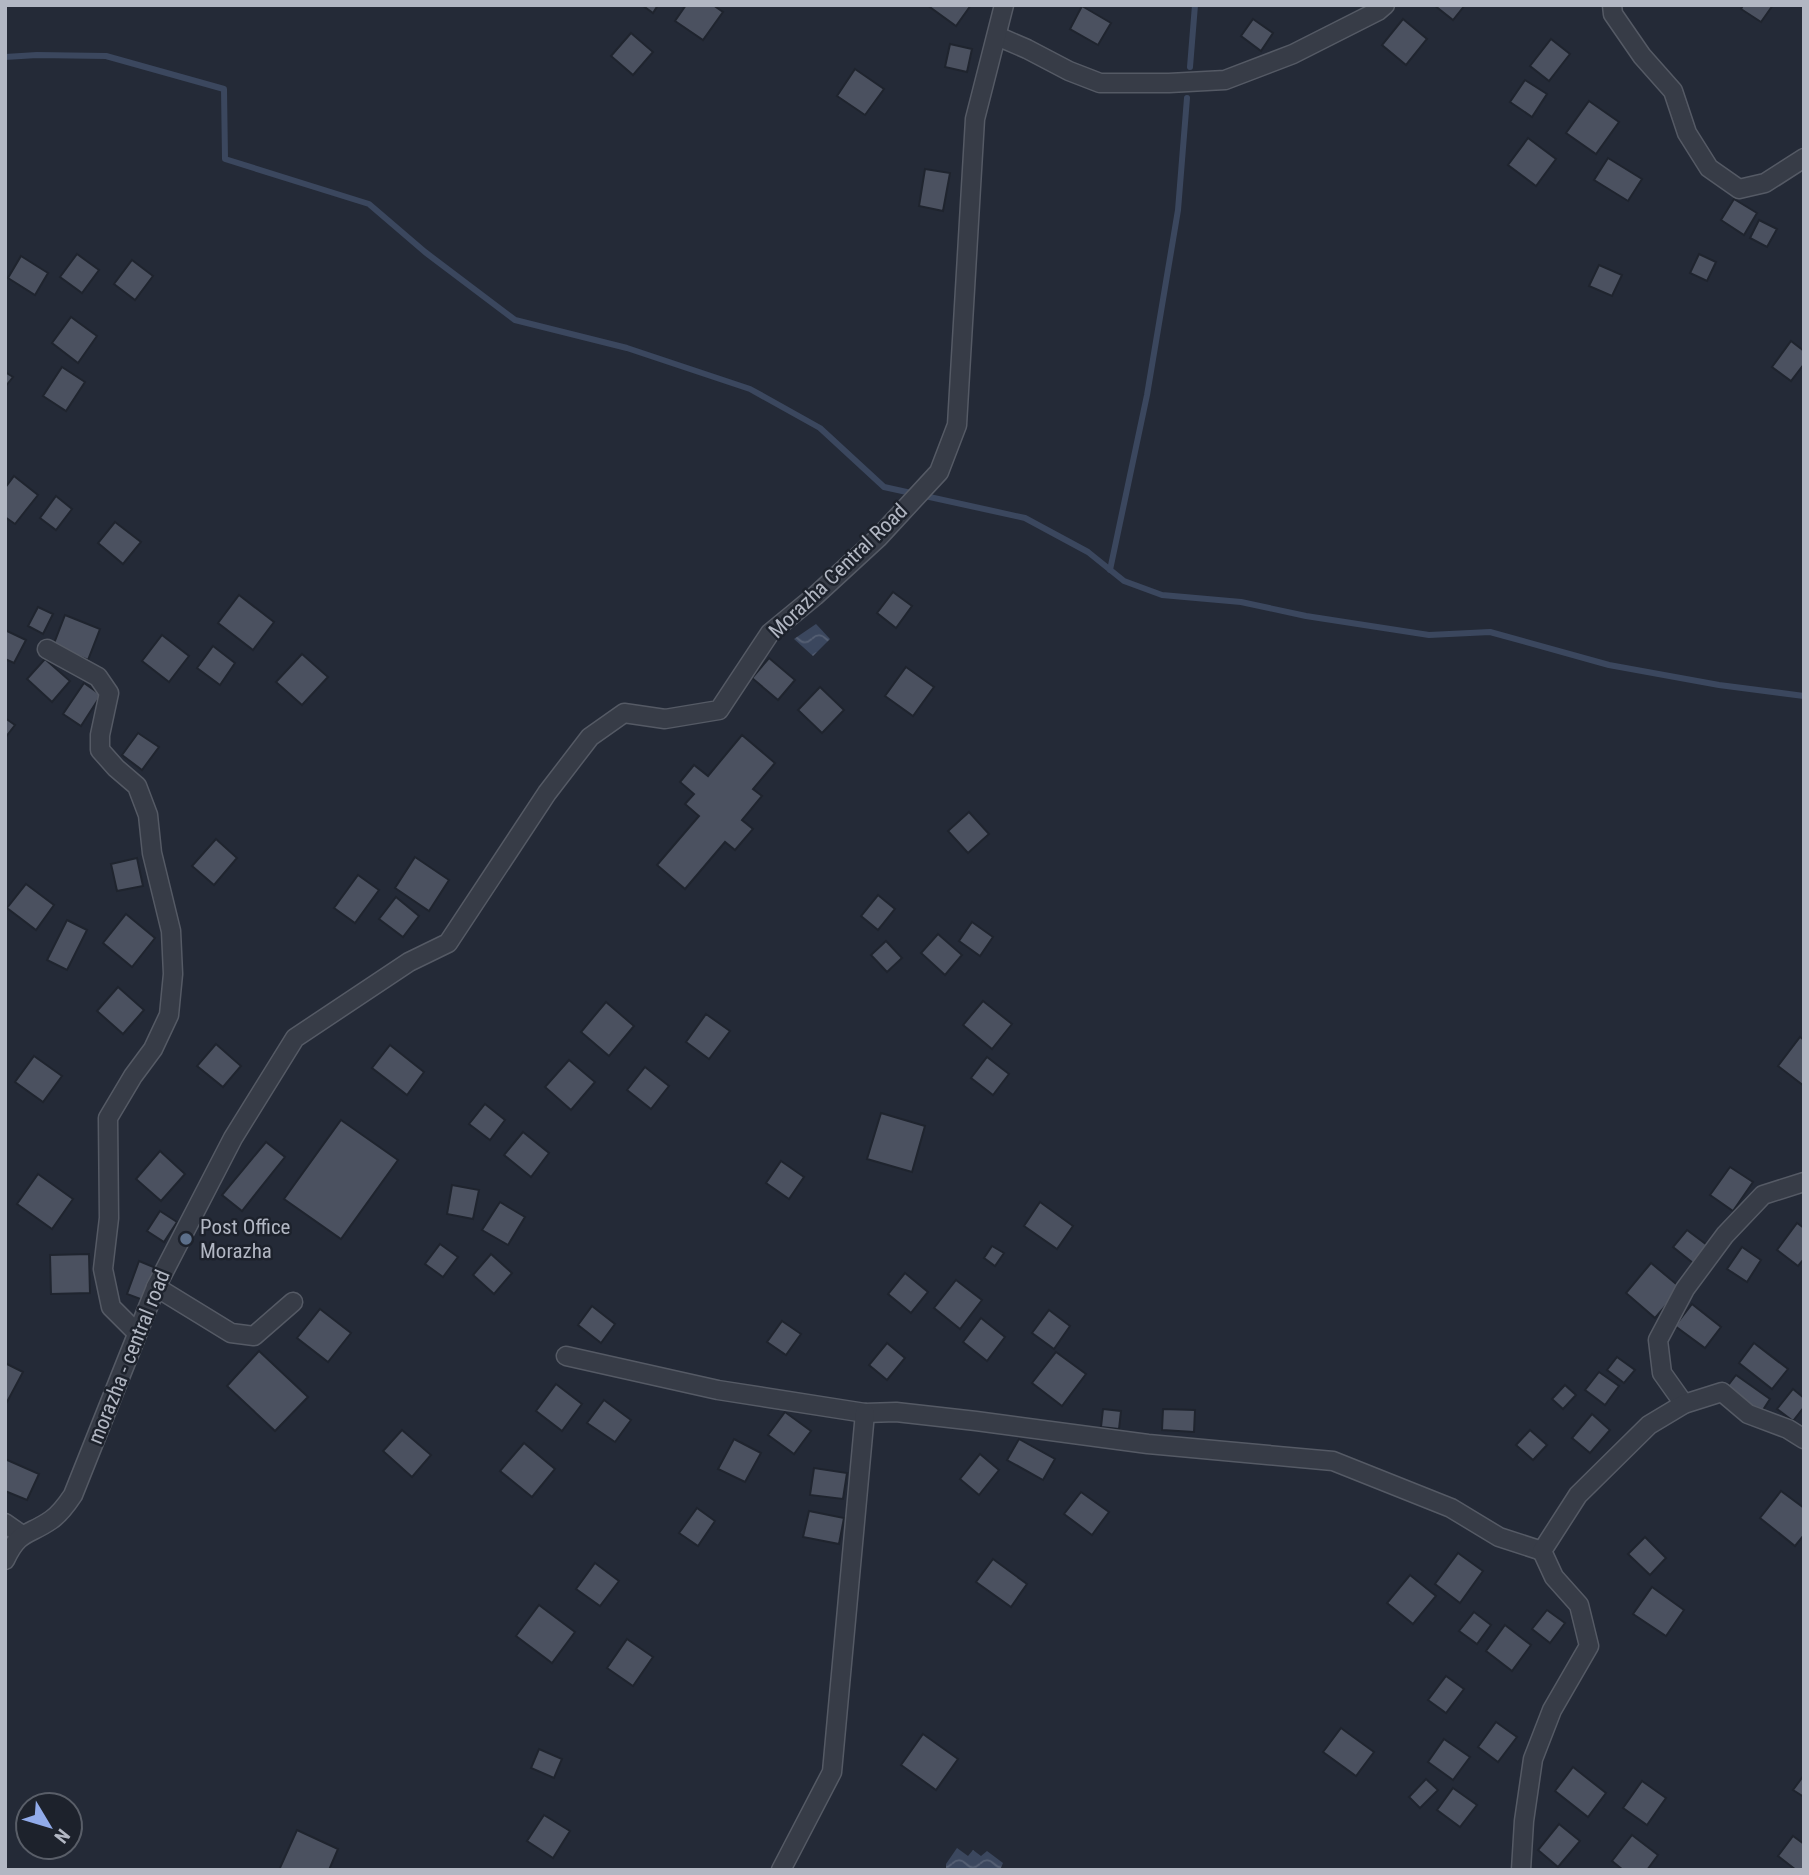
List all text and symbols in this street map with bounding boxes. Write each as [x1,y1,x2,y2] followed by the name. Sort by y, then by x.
[764,499,912,643] street label: Morazha Central Road
[200,1215,291,1263] place label: Post Office Morazha
[178,1231,194,1247] marker: Post Office Morazha
[83,1267,175,1447] street label: morazha - central road
[14,1791,84,1861] north arrow
[49,1824,75,1848] text: N

